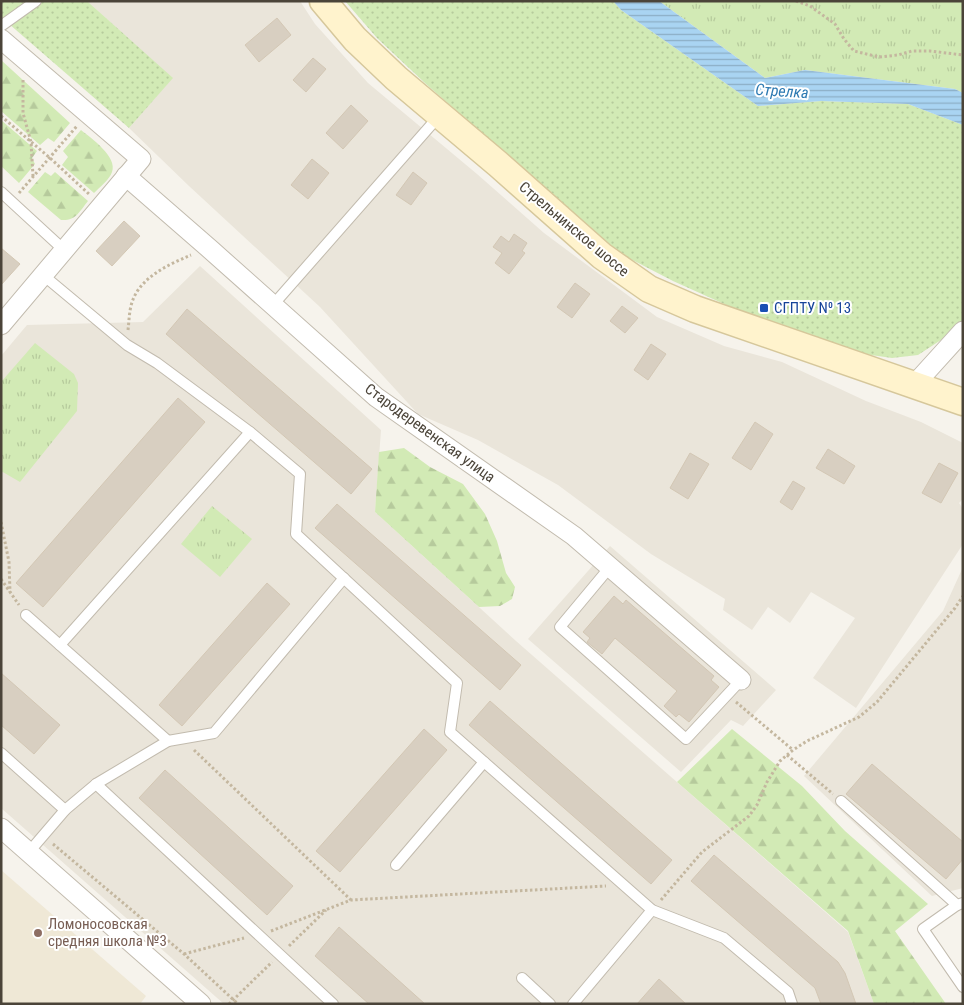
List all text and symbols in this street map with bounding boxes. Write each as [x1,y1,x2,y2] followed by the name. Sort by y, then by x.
[755,80,809,102] water label: Стрелка
[515,178,633,280] street label: Стрельнинское шоссе
[774,299,851,317] place label: СГПТУ N⁰ 13
[758,302,770,314] marker: СГПТУ N⁰ 13
[361,380,499,486] street label: Стародеревенская улица
[48,915,167,950] place label: Ломоносовская средняя школа №3
[32,927,44,939] marker: Ломоносовская средняя школа №3

